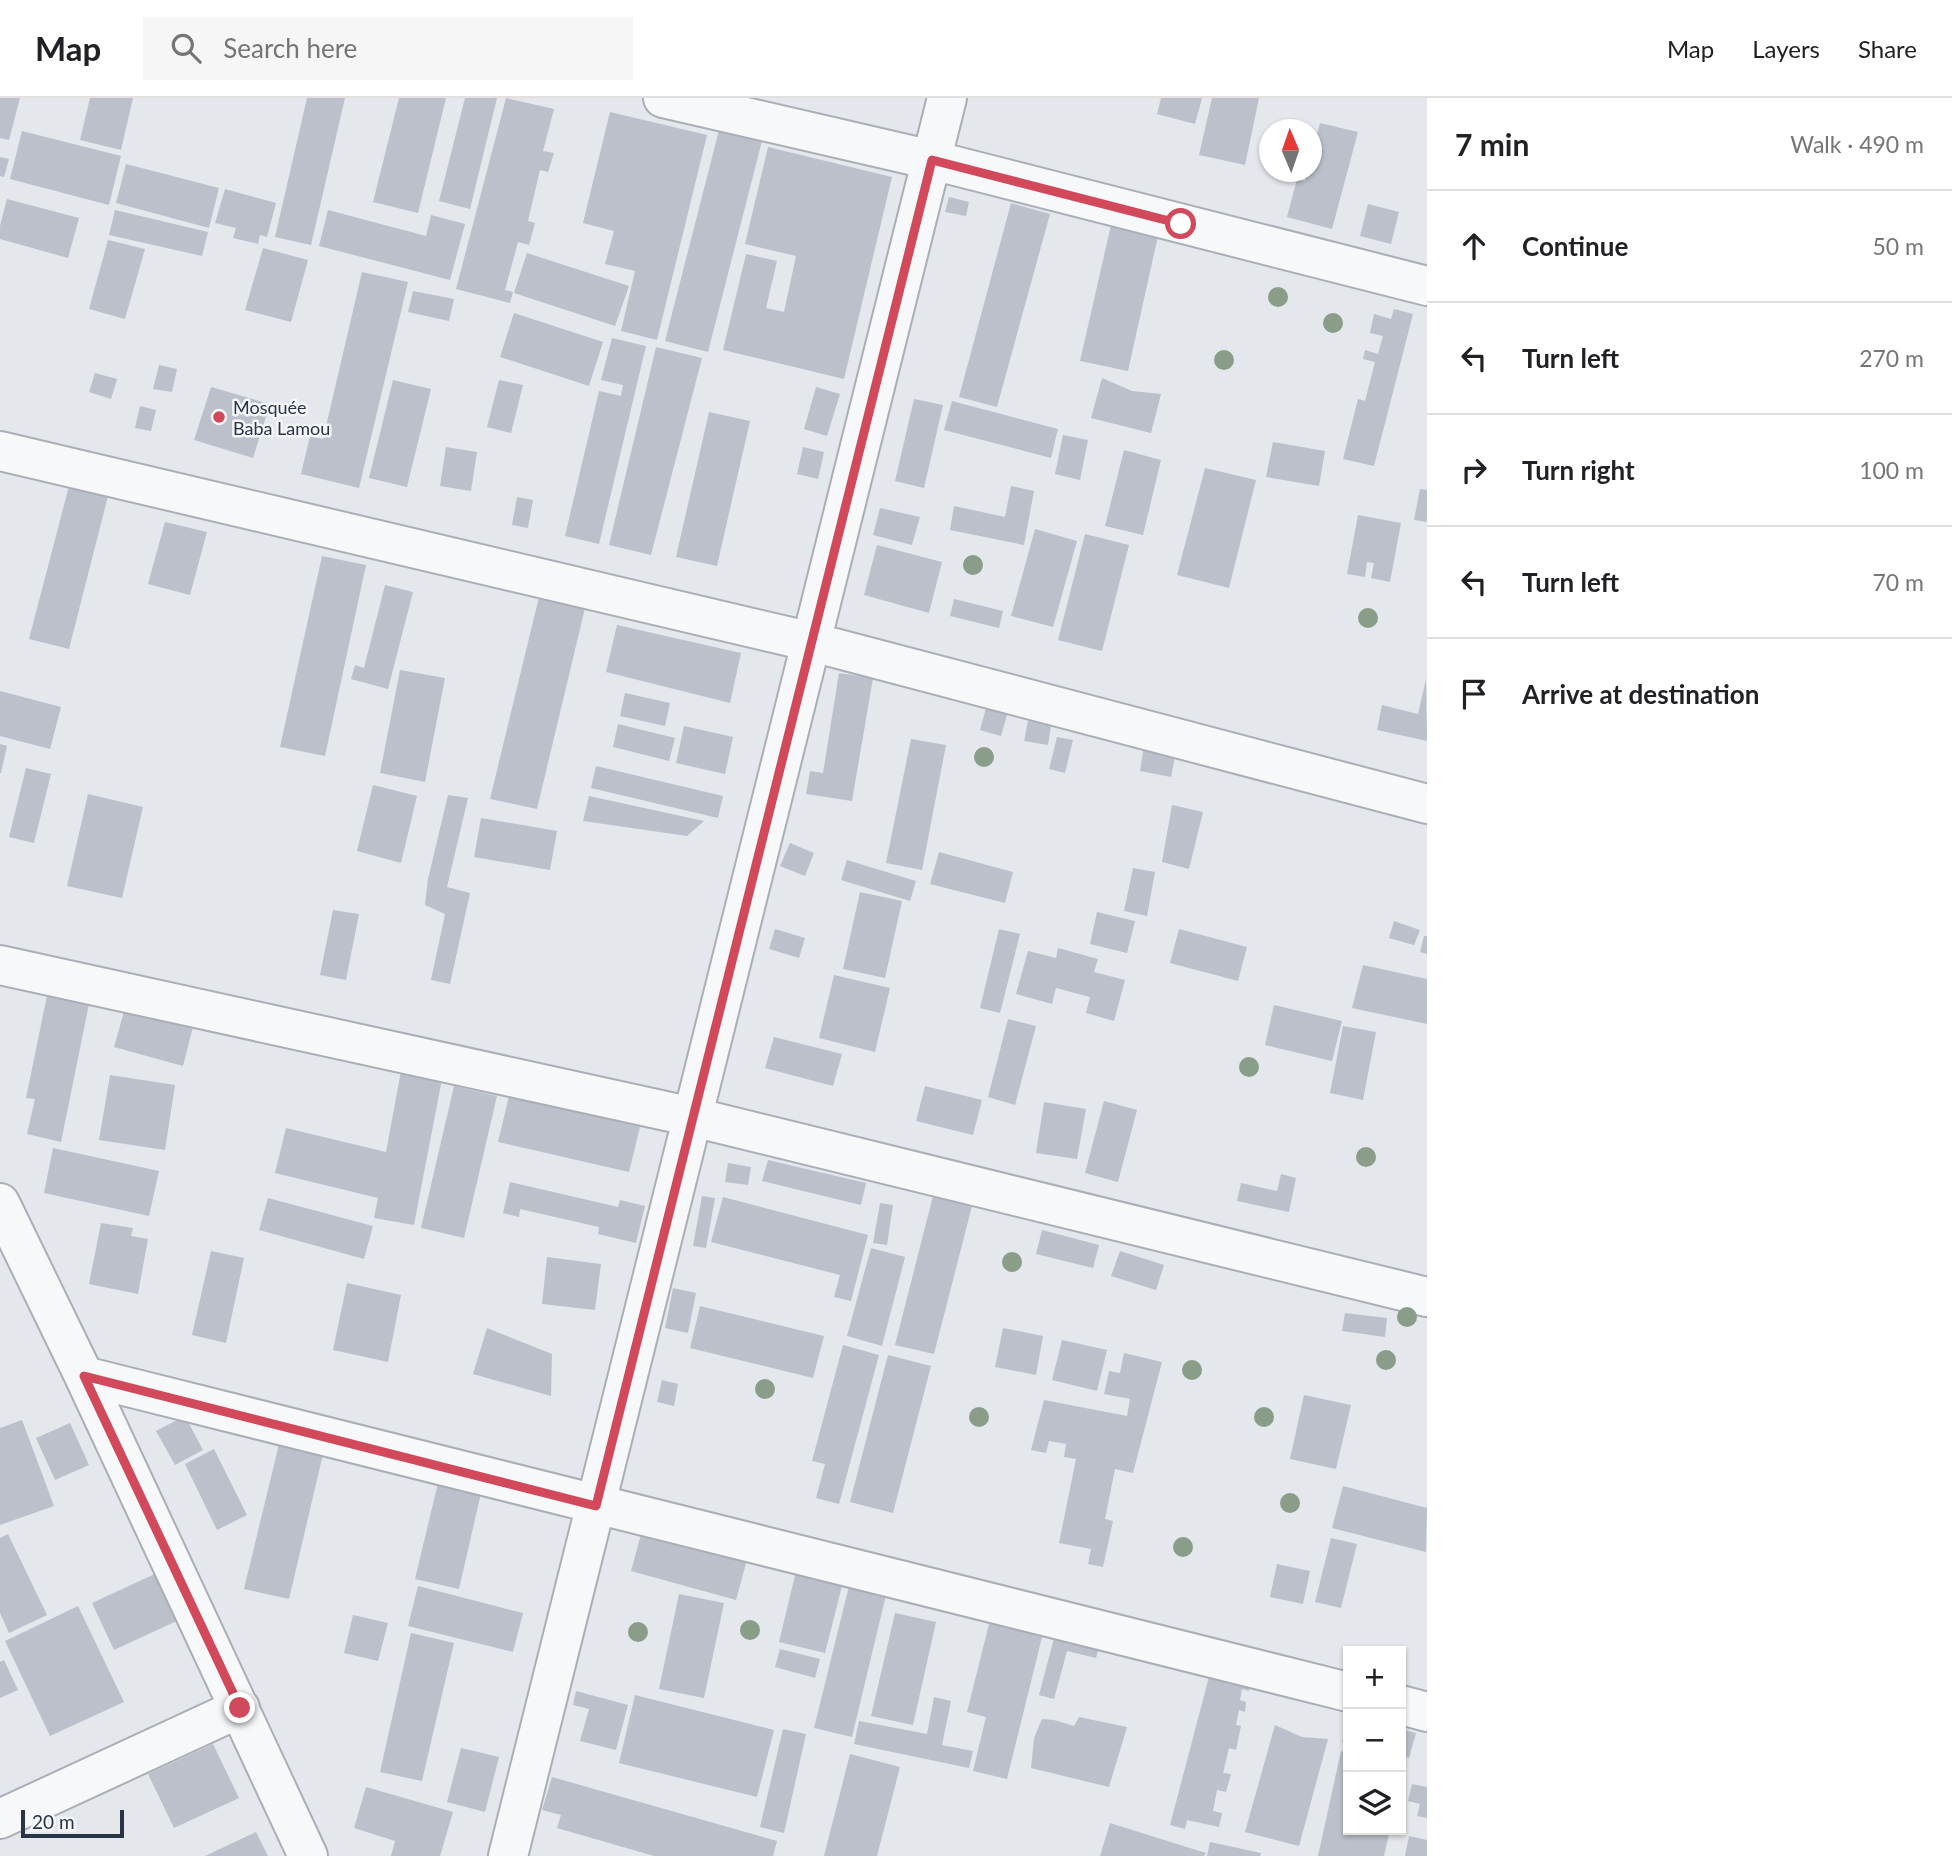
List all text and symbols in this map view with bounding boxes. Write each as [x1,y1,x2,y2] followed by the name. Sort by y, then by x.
[143,17,633,80] search box
[35,28,101,68] text: Map
[167,29,205,67] icon: search
[223,32,357,64] text: Search here
[1667,34,1714,63] text: Map
[1752,34,1820,63] text: Layers
[1858,34,1917,63] text: Share
[1259,119,1322,182] north arrow
[1455,126,1529,162] text: 7 min
[1790,130,1924,158] text: Walk · 490 m
[1165,208,1196,239] route start
[1455,227,1493,265] icon: ahead
[1522,230,1628,262] text: Continue
[1873,232,1924,260] text: 50 m
[1455,339,1493,377] icon: left
[1522,342,1619,374] text: Turn left
[1859,344,1924,372] text: 270 m
[233,396,330,439] place label: Mosquée Baba Lamou
[211,409,227,425] marker: Mosquée Baba Lamou
[1455,451,1493,489] icon: right
[1522,454,1635,486] text: Turn right
[1859,456,1924,484] text: 100 m
[1455,563,1493,601] icon: left
[1522,566,1619,598] text: Turn left
[1873,568,1924,596] text: 70 m
[1455,675,1493,713] icon: arrive
[1522,678,1759,710] text: Arrive at destination
[1343,1646,1406,1835] map controls
[1343,1646,1406,1709] button: +
[224,1692,255,1723] route end
[1343,1709,1406,1772] button: −
[1343,1772,1406,1835] button: layers
[21,1807,124,1839] scale bar
[32,1810,75,1833] text: 20 m

